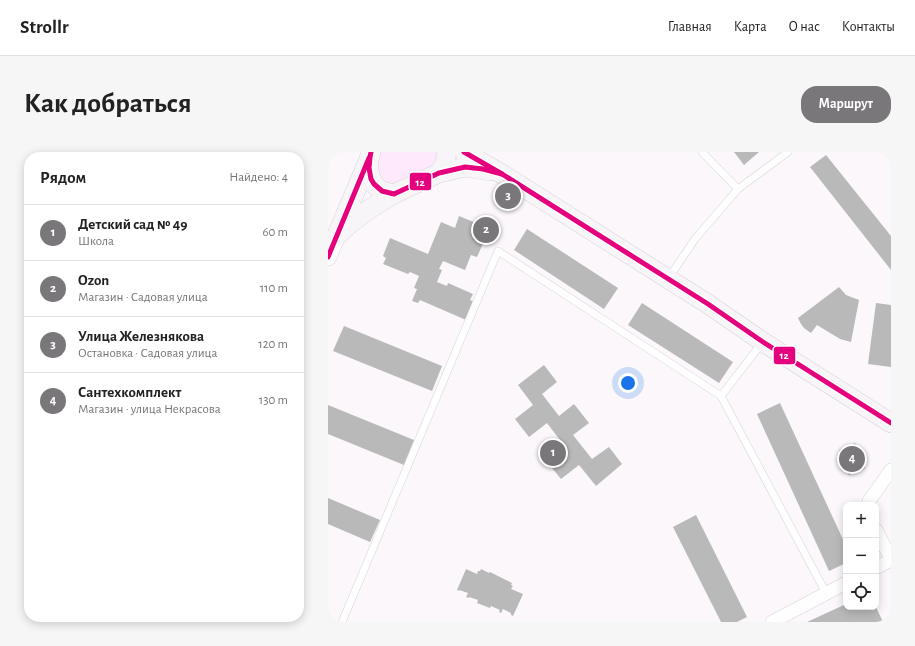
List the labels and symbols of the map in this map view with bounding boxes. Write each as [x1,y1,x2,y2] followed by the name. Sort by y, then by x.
[409,172,432,191] line badge: 12
[415,177,425,188] text: 12
[495,181,521,211] pin: 3
[473,215,499,245] pin: 2
[773,346,796,365] line badge: 12
[779,350,789,361] text: 12
[618,373,638,393] your location
[540,438,566,468] pin: 1
[839,444,865,474] pin: 4

